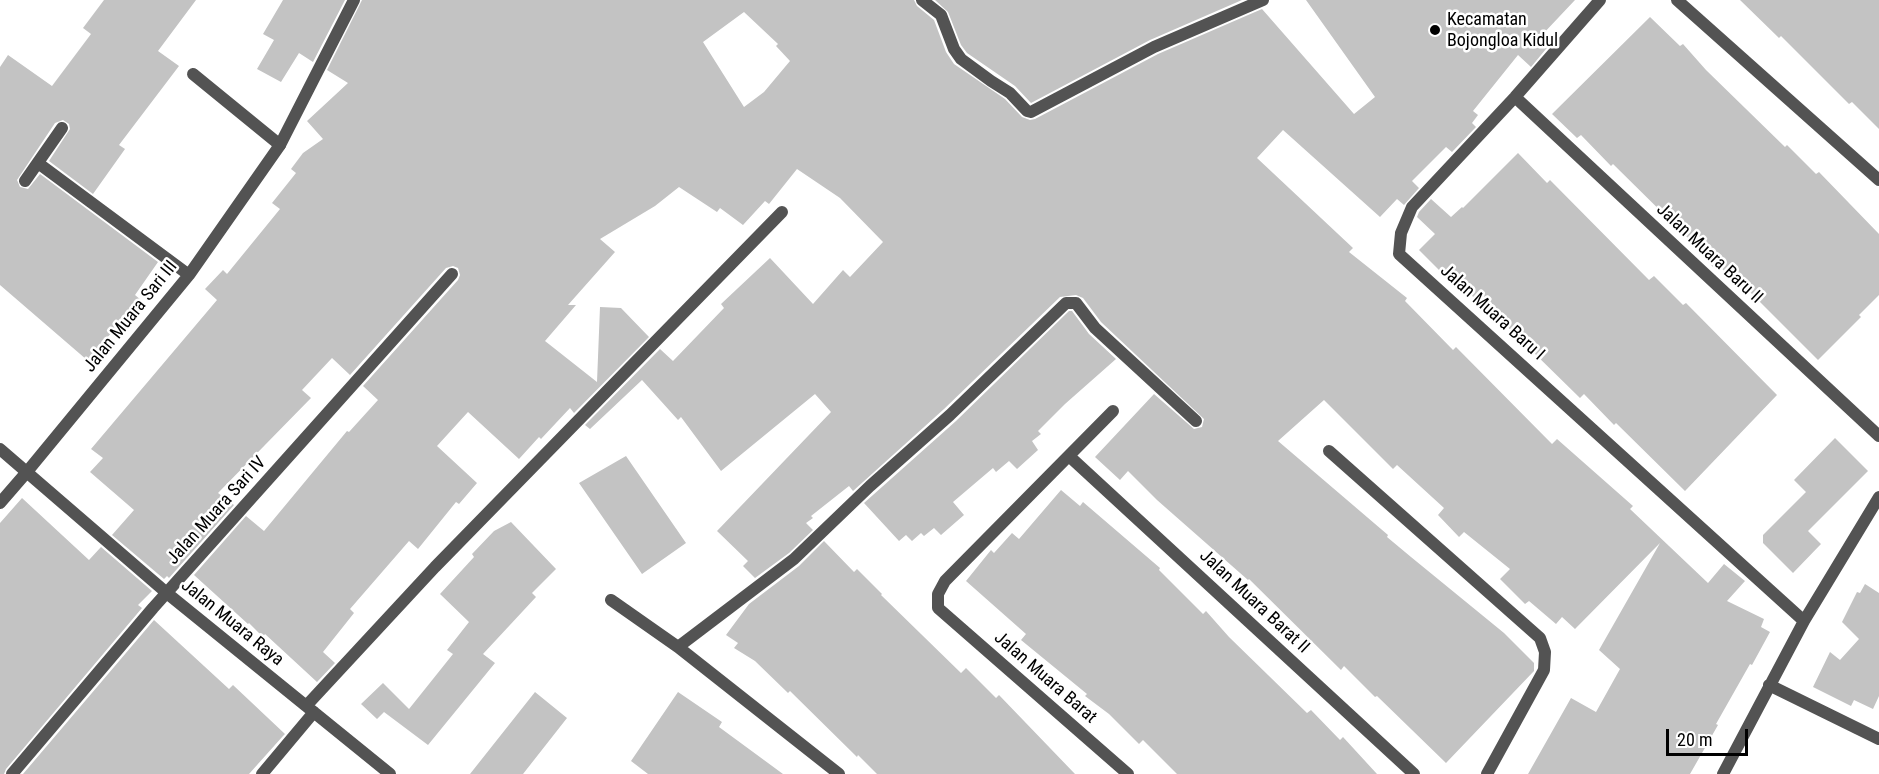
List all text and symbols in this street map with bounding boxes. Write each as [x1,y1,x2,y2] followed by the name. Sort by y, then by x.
[1447,9,1558,52] place label: Kecamatan Bojongloa Kidul
[1428,23,1442,37] marker: Kecamatan Bojongloa Kidul
[1651,199,1767,309] street label: Jalan Muara Baru II
[80,257,182,377] street label: Jalan Muara Sari III
[1435,260,1549,366] street label: Jalan Muara Baru I
[163,452,271,570] street label: Jalan Muara Sari IV
[1195,546,1313,658] street label: Jalan Muara Barat II
[176,575,288,671] street label: Jalan Muara Raya
[989,627,1101,729] street label: Jalan Muara Barat
[1669,717,1752,755] scale bar
[1677,729,1712,750] text: 20 m

